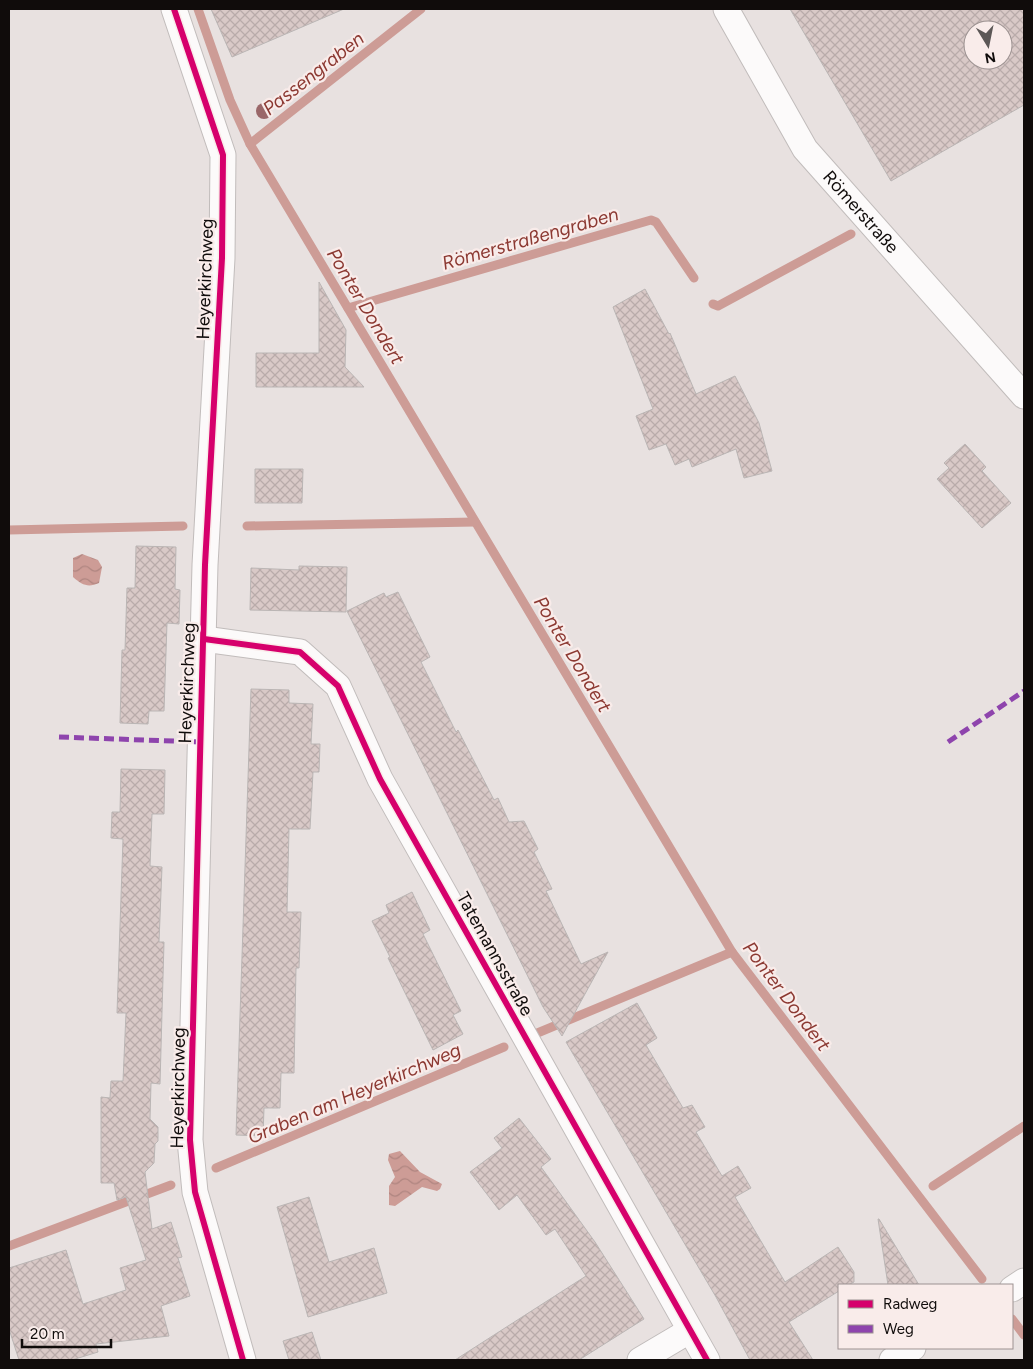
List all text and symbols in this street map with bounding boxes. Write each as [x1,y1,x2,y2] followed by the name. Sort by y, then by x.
[963,20,1013,70] north arrow
[258,27,369,120] water label: Passengraben
[983,48,997,67] text: N
[818,166,904,258] street label: Römerstraße
[439,202,621,275] water label: Römerstraßengraben
[192,218,218,340] street label: Heyerkirchweg
[322,244,410,369] water label: Ponter Dondert
[529,592,617,717] water label: Ponter Dondert
[174,622,200,744] street label: Heyerkirchweg
[452,888,538,1020] street label: Tatemannsstraße
[738,937,836,1056] water label: Ponter Dondert
[166,1027,190,1149] street label: Heyerkirchweg
[244,1038,464,1149] water label: Graben am Heyerkirchweg
[838,1284,1013,1349] legend
[883,1295,937,1313] text: Radweg
[22,1316,111,1348] scale bar
[883,1320,914,1338] text: Weg
[30,1325,64,1343] text: 20 m

